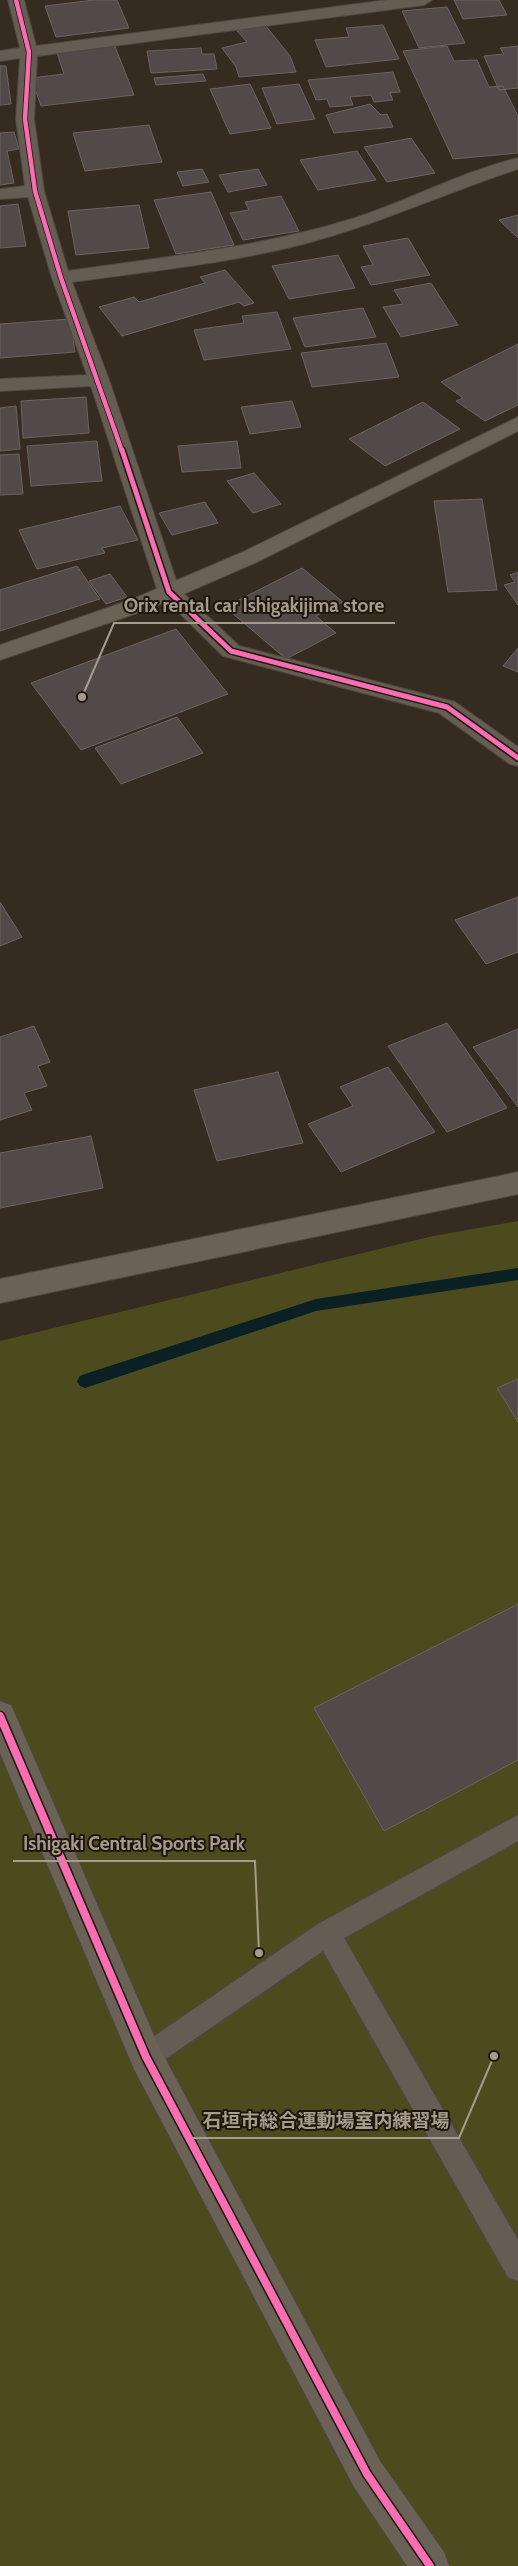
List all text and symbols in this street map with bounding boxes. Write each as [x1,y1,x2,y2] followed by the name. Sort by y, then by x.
[114,589,395,623] callout: Orix rental car Ishigakijima store
[124,594,384,617] text: Orix rental car Ishigakijima store
[13,1827,255,1861] callout: Ishigaki Central Sports Park
[23,1832,246,1855] text: Ishigaki Central Sports Park
[192,2104,459,2138] callout: 石垣市総合運動場室内練習場
[202,2109,450,2132] text: 石垣市総合運動場室内練習場

